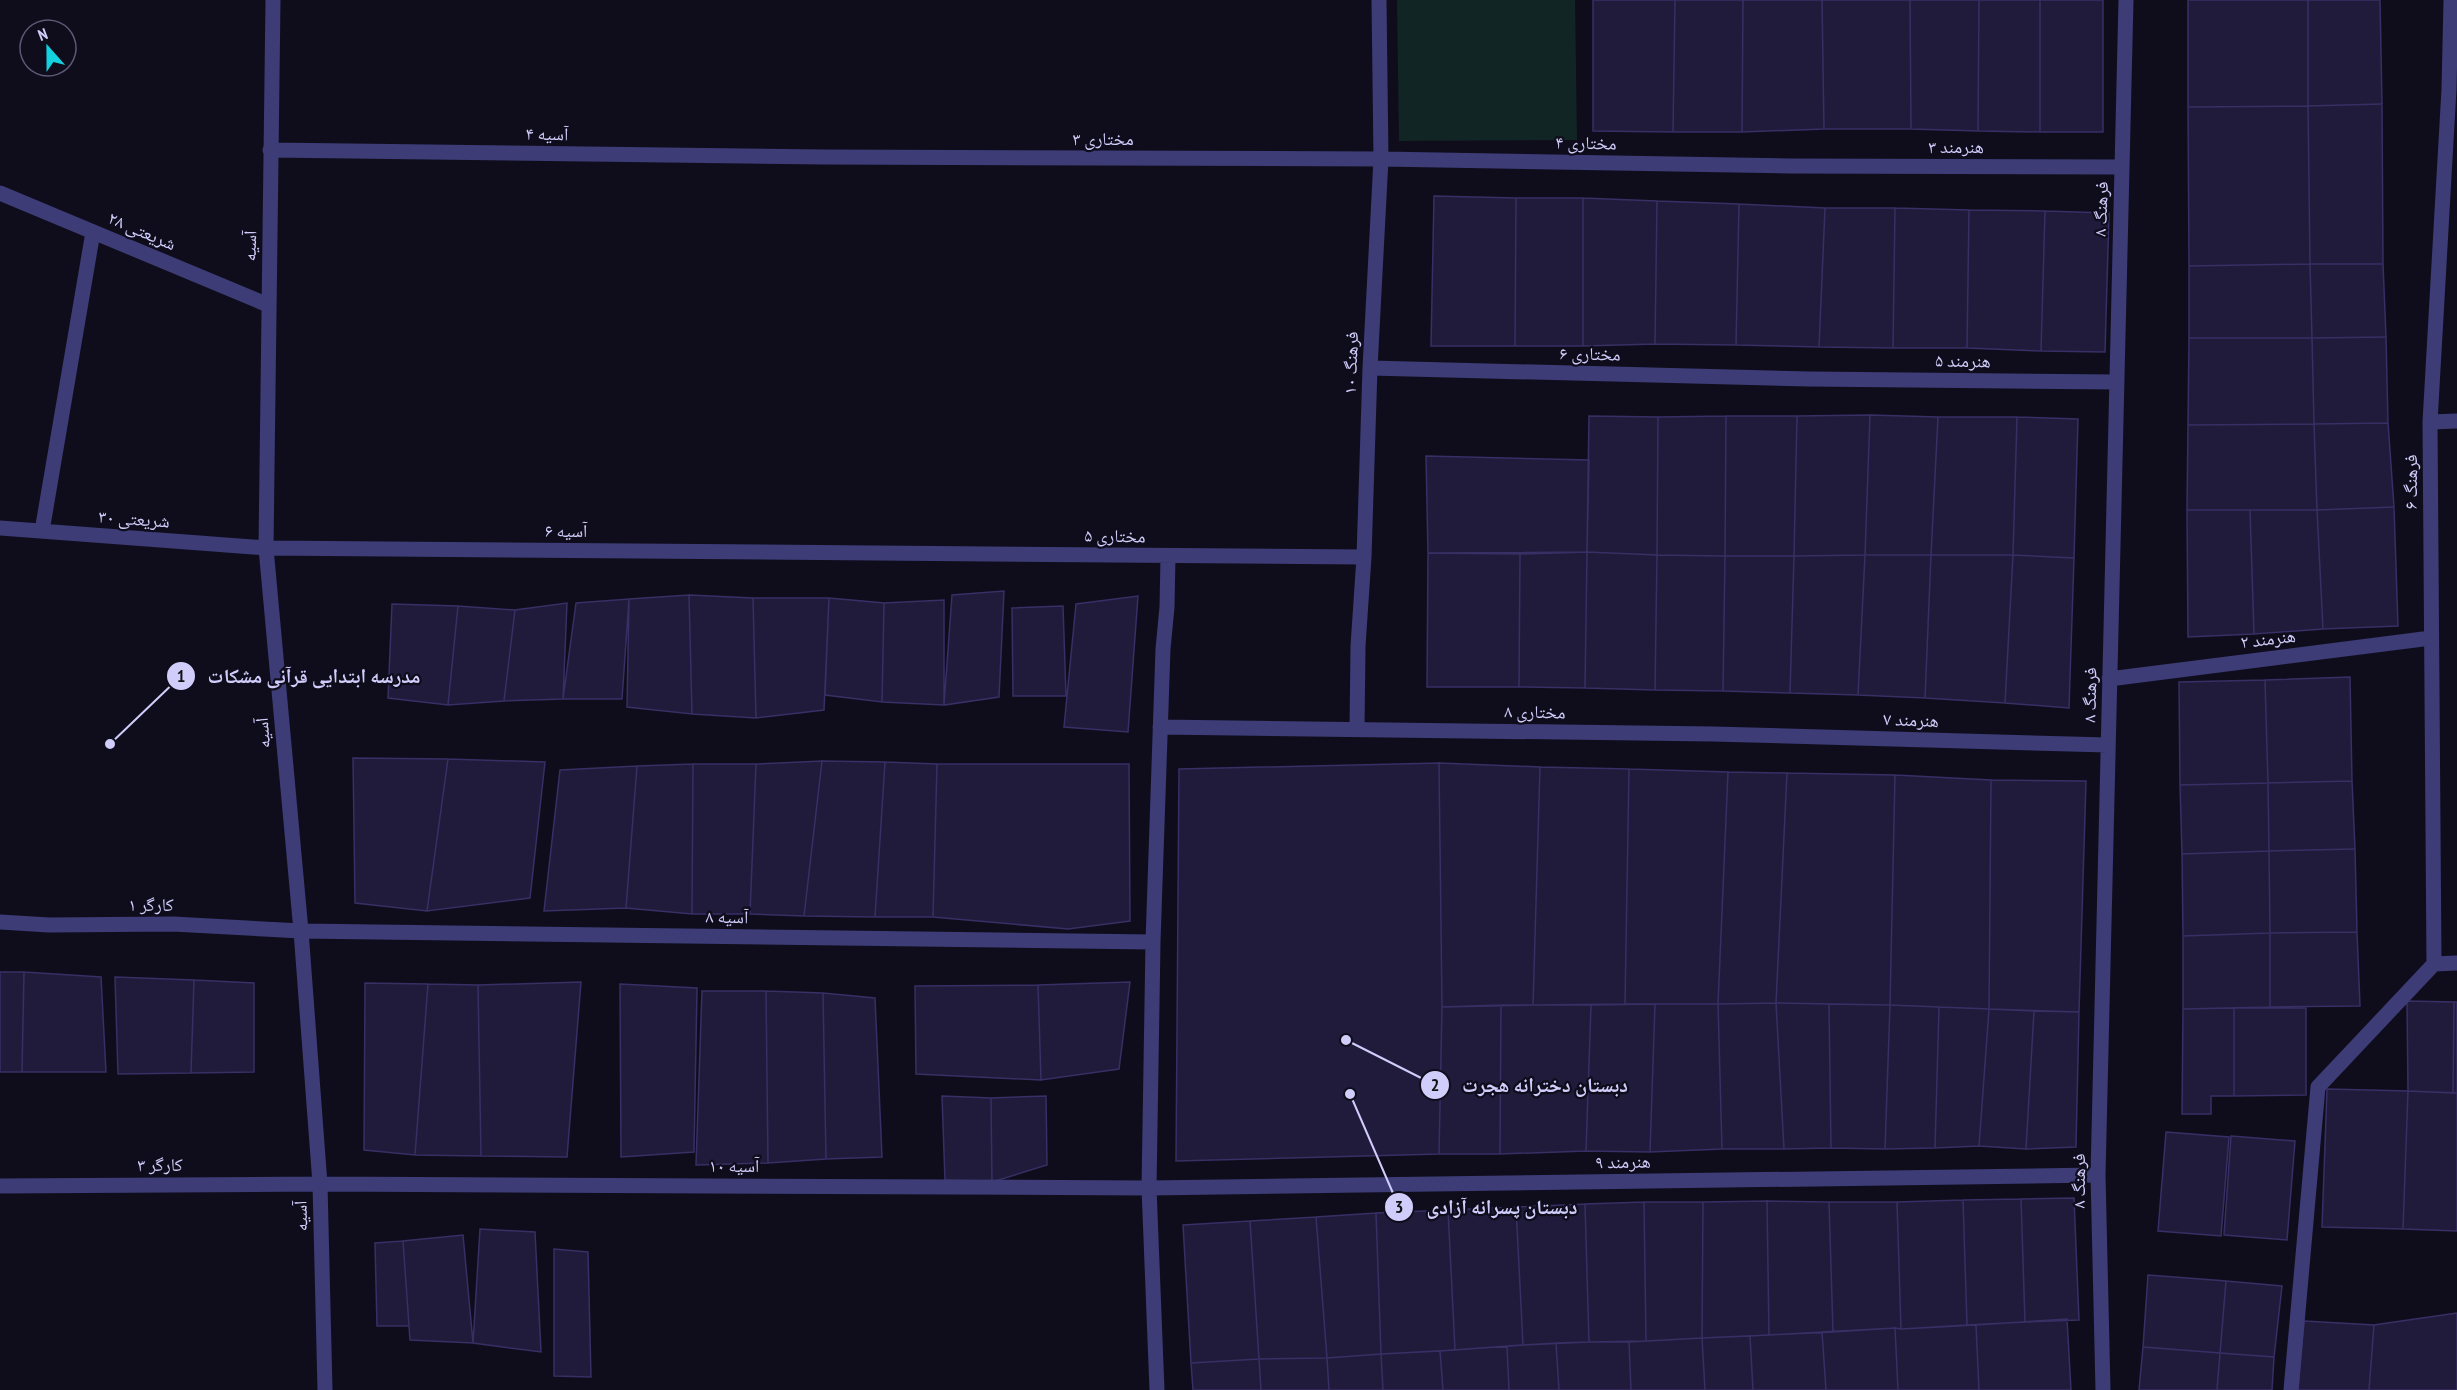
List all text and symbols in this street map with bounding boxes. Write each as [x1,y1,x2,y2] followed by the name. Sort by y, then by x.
[18,18,78,78] north arrow
[35,23,50,45] text: N
[525,122,569,145] street label: آسیه ۴
[1072,127,1134,150] street label: مختاری ۳
[1555,130,1617,155] street label: مختاری ۴
[1928,135,1984,158] street label: هنرمند ۳
[2088,181,2113,237] street label: فرهنگ ۸
[105,206,180,255] street label: شریعتی ۲۸
[238,230,261,262] street label: آسیه
[1338,331,1363,395] street label: فرهنگ ۱۰
[1559,341,1621,366] street label: مختاری ۶
[1935,349,1991,372] street label: هنرمند ۵
[2399,454,2422,510] street label: فرهنگ ۶
[98,505,171,532] street label: شریعتی ۳۰
[545,519,588,542] street label: آسیه ۶
[1084,523,1146,548] street label: مختاری ۵
[2239,624,2297,653] street label: هنرمند ۲
[166,657,433,695] callout: مدرسه ابتدایی قرآنی مشکات
[208,663,420,689] text: مدرسه ابتدایی قرآنی مشکات
[177,664,185,687] text: 1
[2078,667,2101,723] street label: فرهنگ ۸
[1504,699,1566,724] street label: مختاری ۸
[1883,707,1939,732] street label: هنرمند ۷
[250,716,275,749] street label: آسیه
[128,893,174,916] street label: کارگر ۱
[705,905,749,928] street label: آسیه ۸
[1420,1066,1640,1104] callout: دبستان دخترانه هجرت
[1462,1072,1628,1098] text: دبستان دخترانه هجرت
[1431,1073,1439,1096] text: 2
[1595,1150,1651,1173] street label: هنرمند ۹
[137,1153,183,1176] street label: کارگر ۳
[2067,1153,2090,1209] street label: فرهنگ ۸
[709,1154,760,1177] street label: آسیه ۱۰
[1384,1188,1589,1226] callout: دبستان پسرانه آزادی
[1427,1194,1577,1220] text: دبستان پسرانه آزادی
[1395,1195,1403,1218] text: 3
[288,1200,313,1232] street label: آسیه

